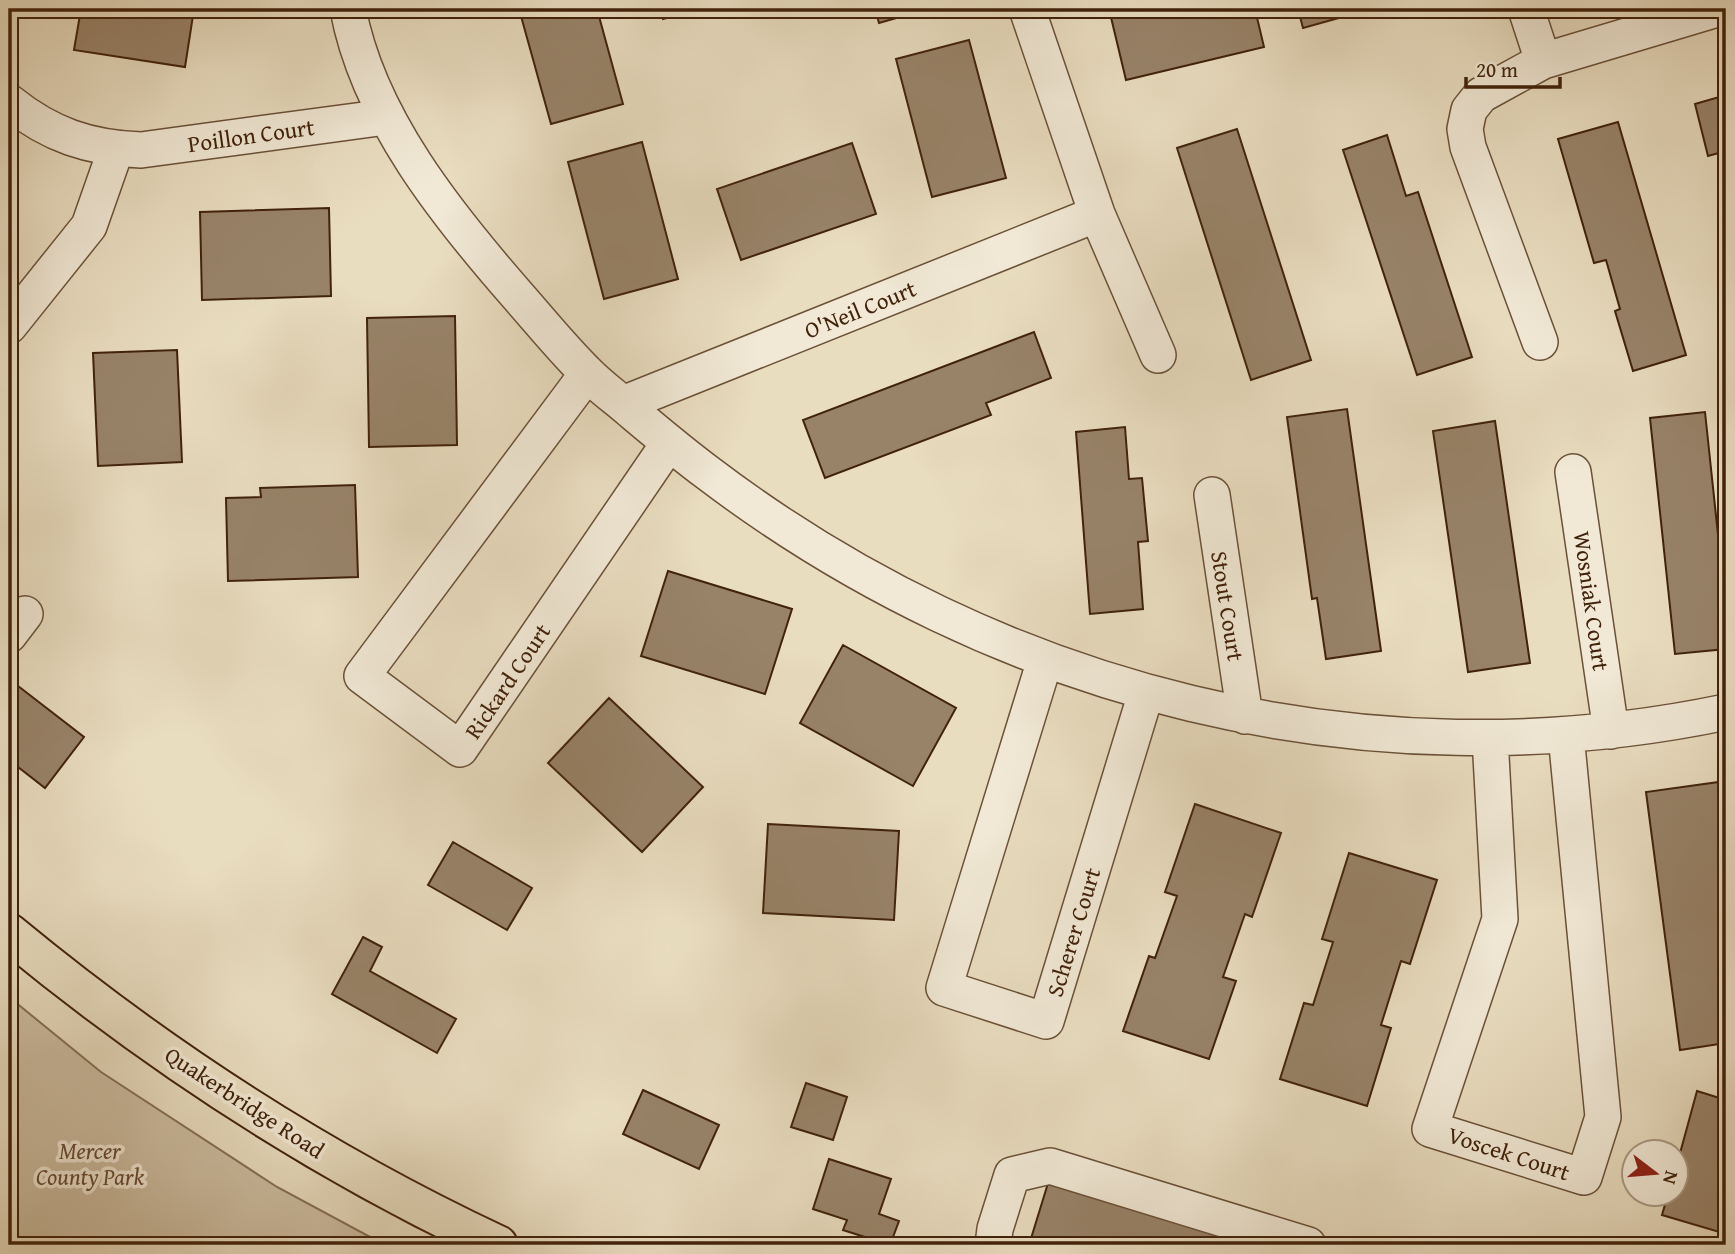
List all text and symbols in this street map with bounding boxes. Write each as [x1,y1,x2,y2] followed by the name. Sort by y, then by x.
[1466,46,1560,90] scale bar
[1476,54,1518,85] text: 20 m
[186,110,316,160] street label: Poillon Court
[799,272,921,346] street label: O'Neil Court
[1566,529,1618,673] street label: Wosniak Court
[1203,549,1253,663] street label: Stout Court
[456,617,558,745] street label: Rickard Court
[1038,863,1108,1001] street label: Scherer Court
[159,1038,332,1166] street label: Quakerbridge Road
[1444,1118,1574,1188] street label: Voscek Court
[36,1134,144,1193] park label: Mercer County Park
[1620,1138,1690,1208] north arrow
[1656,1168,1687,1188] text: N

